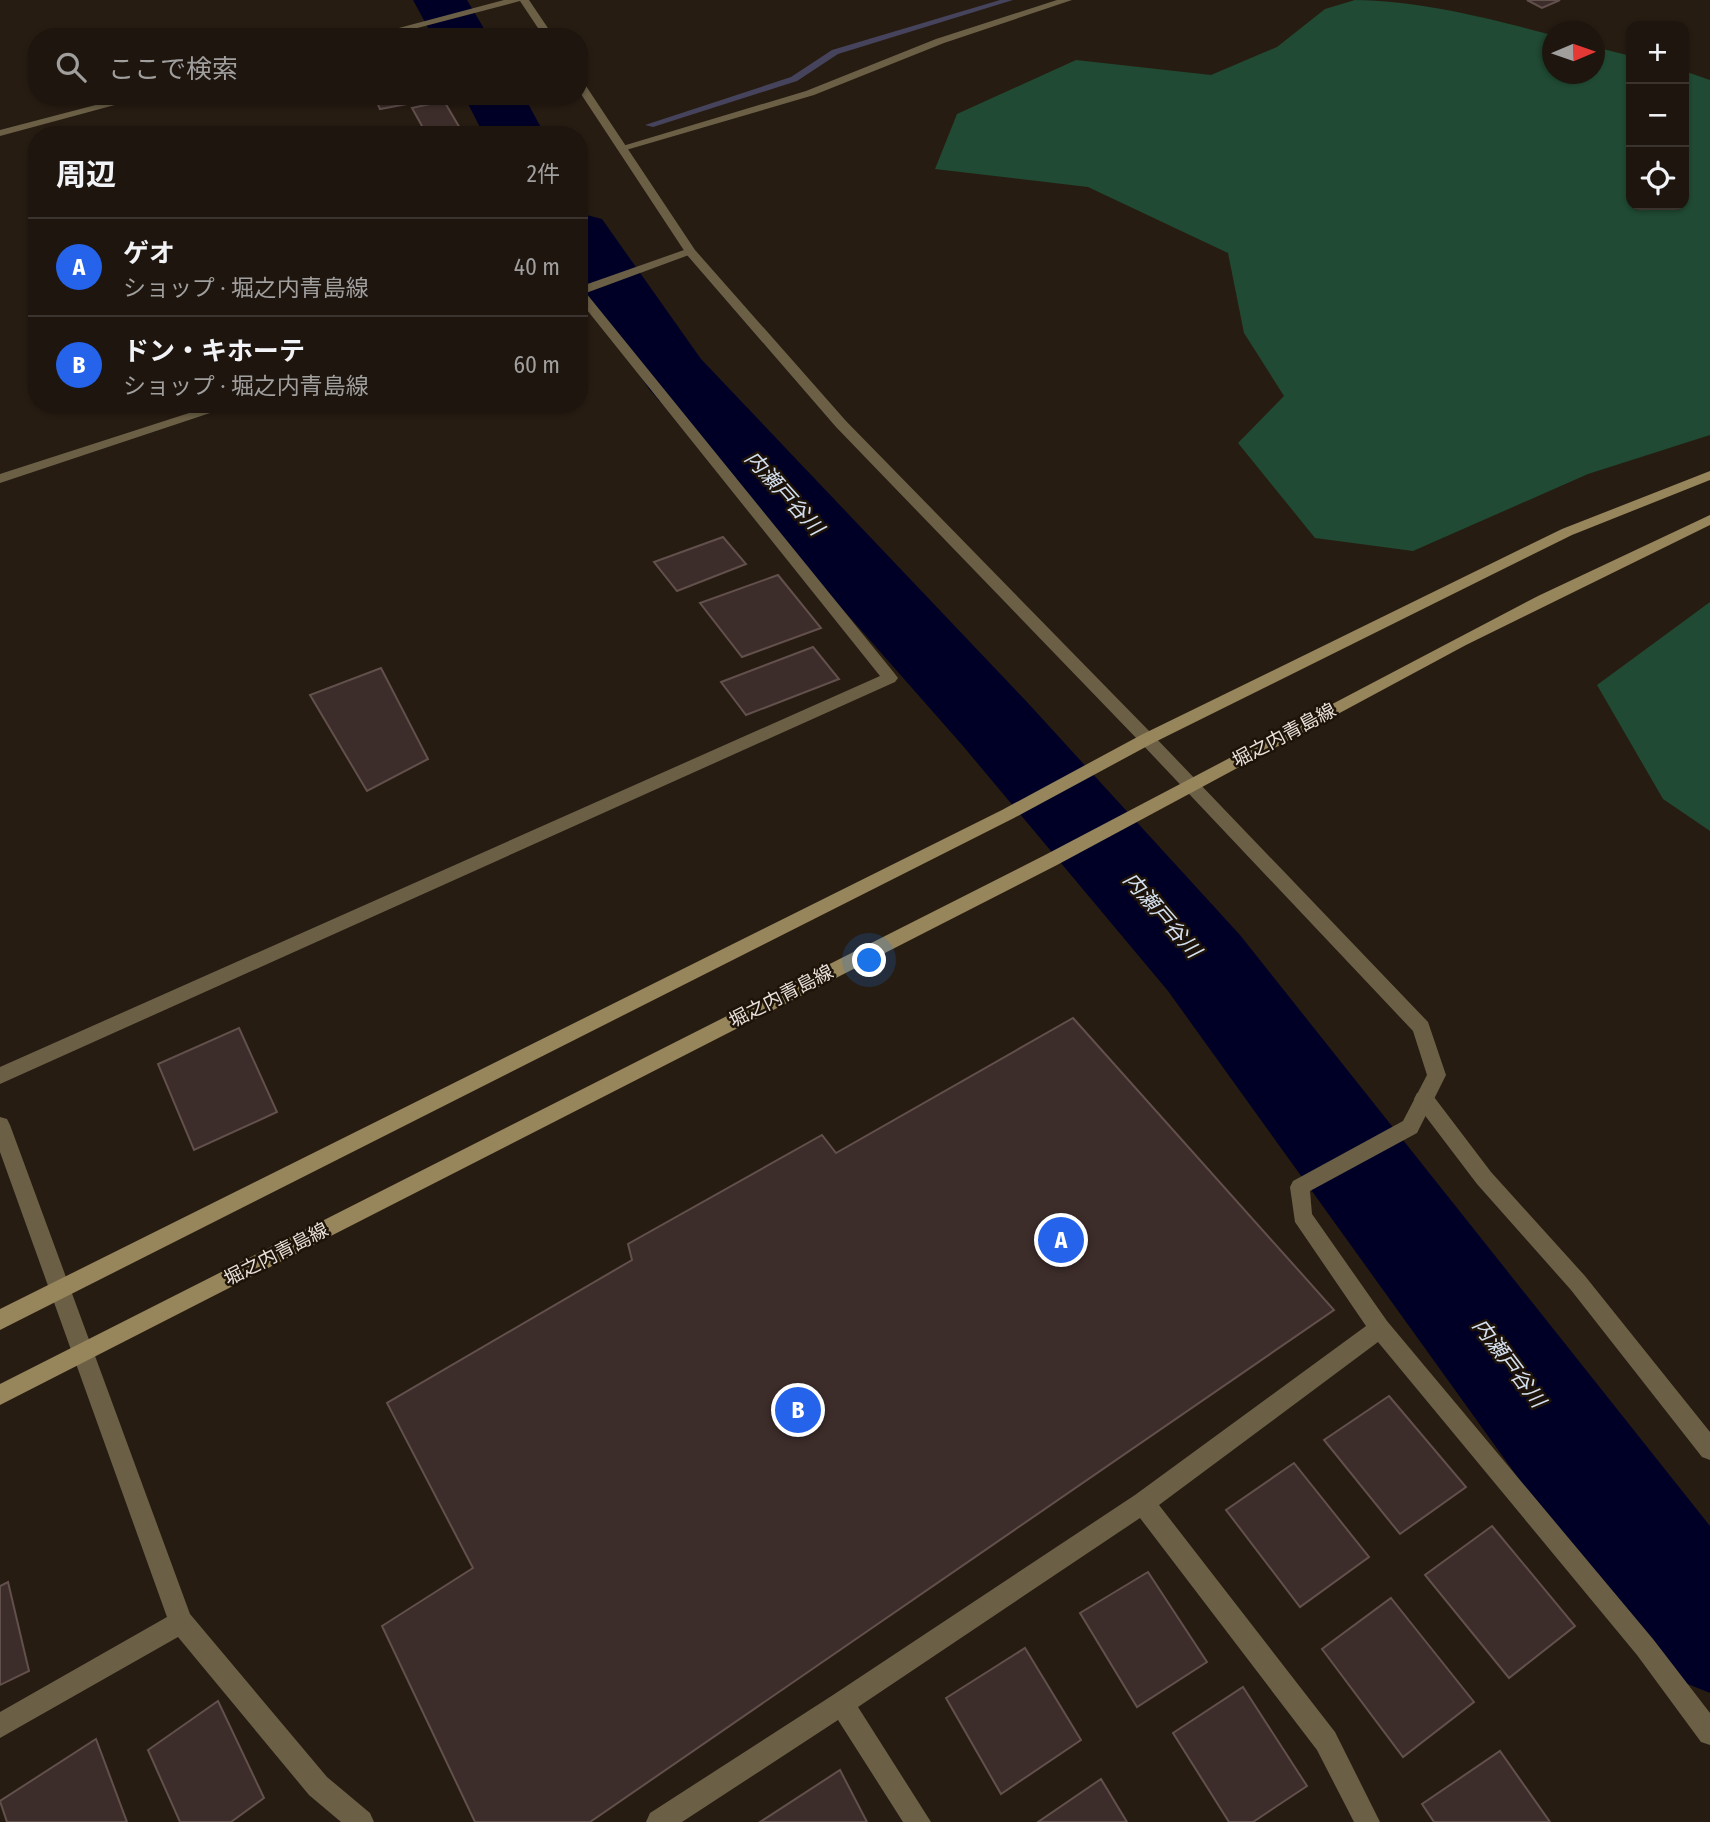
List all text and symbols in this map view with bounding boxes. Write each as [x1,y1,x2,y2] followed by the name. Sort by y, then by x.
[1542,21,1605,84] north arrow
[1626,21,1689,210] map controls
[1626,21,1689,84] button: +
[28,28,588,105] search box
[52,48,90,86] icon: search
[108,54,238,85] text: ここで検索
[1626,84,1689,147] button: −
[1626,147,1689,210] button: locate
[56,157,116,193] text: 周辺
[527,160,560,188] text: 2件
[123,238,175,269] text: ゲオ
[73,253,85,281] text: A
[514,253,560,281] text: 40 m
[123,274,369,302] text: ショップ · 堀之内青島線
[123,336,305,367] text: ドン・キホーテ
[73,351,85,379] text: B
[514,351,560,379] text: 60 m
[123,372,369,400] text: ショップ · 堀之内青島線
[739,445,830,542] water label: 内瀬戸谷川
[1228,698,1340,772] street label: 堀之内青島線
[1118,867,1208,965] water label: 内瀬戸谷川
[852,943,886,977] your location
[725,960,837,1032] street label: 堀之内青島線
[1038,1214,1084,1266] pin: A
[220,1218,332,1290] street label: 堀之内青島線
[1467,1313,1552,1414] water label: 内瀬戸谷川
[775,1384,821,1436] pin: B

